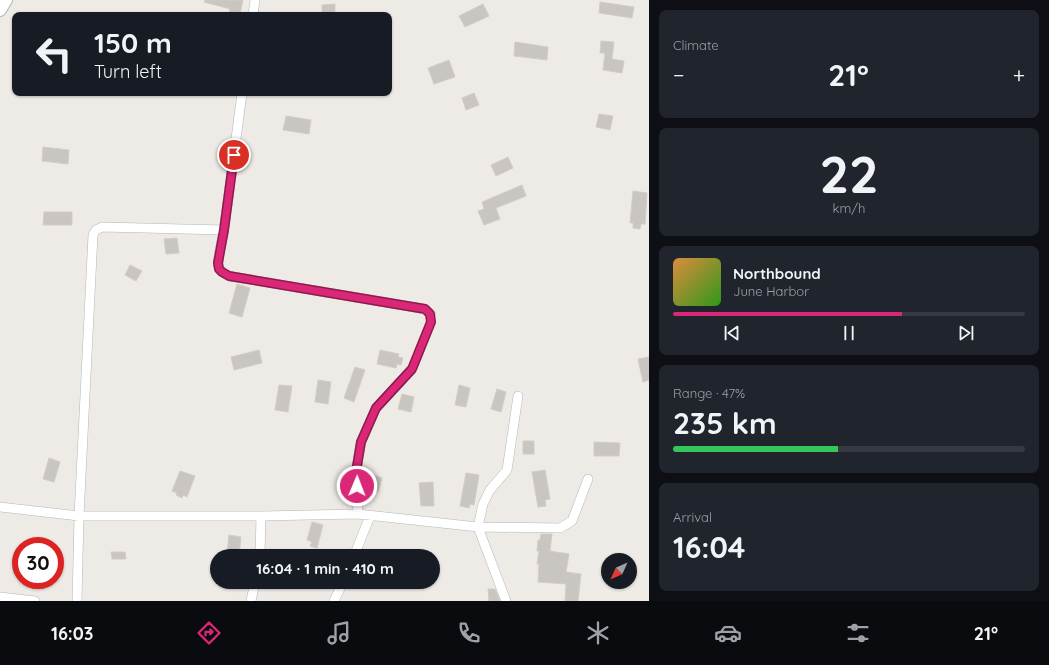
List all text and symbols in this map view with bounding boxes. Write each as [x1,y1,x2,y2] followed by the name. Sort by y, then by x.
[94,25,172,60] text: 150 m
[28,28,80,80] icon: left
[673,37,719,53] text: Climate
[828,56,869,94] text: 21°
[94,60,162,83] text: Turn left
[673,61,684,89] text: −
[1013,61,1025,89] text: +
[217,138,251,172] pin
[819,141,879,206] text: 22
[223,144,245,166] icon: arrive
[833,200,865,216] text: km/h
[733,264,821,283] text: Northbound
[733,283,809,299] text: June Harbor
[721,322,743,344] icon: previous
[838,322,860,344] icon: pause
[955,322,977,344] icon: next
[673,385,745,401] text: Range · 47%
[673,404,777,442] text: 235 km
[336,465,378,507] position arrow
[673,509,712,525] text: Arrival
[673,528,746,566] text: 16:04
[12,537,64,589] speed limit sign: 30
[601,553,637,589] north arrow
[601,553,637,589] map controls
[256,559,394,578] text: 16:04 · 1 min · 410 m
[195,619,223,647] icon: directions
[325,619,353,647] icon: music
[455,619,483,647] icon: phone
[584,619,612,647] icon: climate
[714,619,742,647] icon: car
[844,619,872,647] icon: filters
[51,622,93,645] text: 16:03
[974,622,998,645] text: 21°

